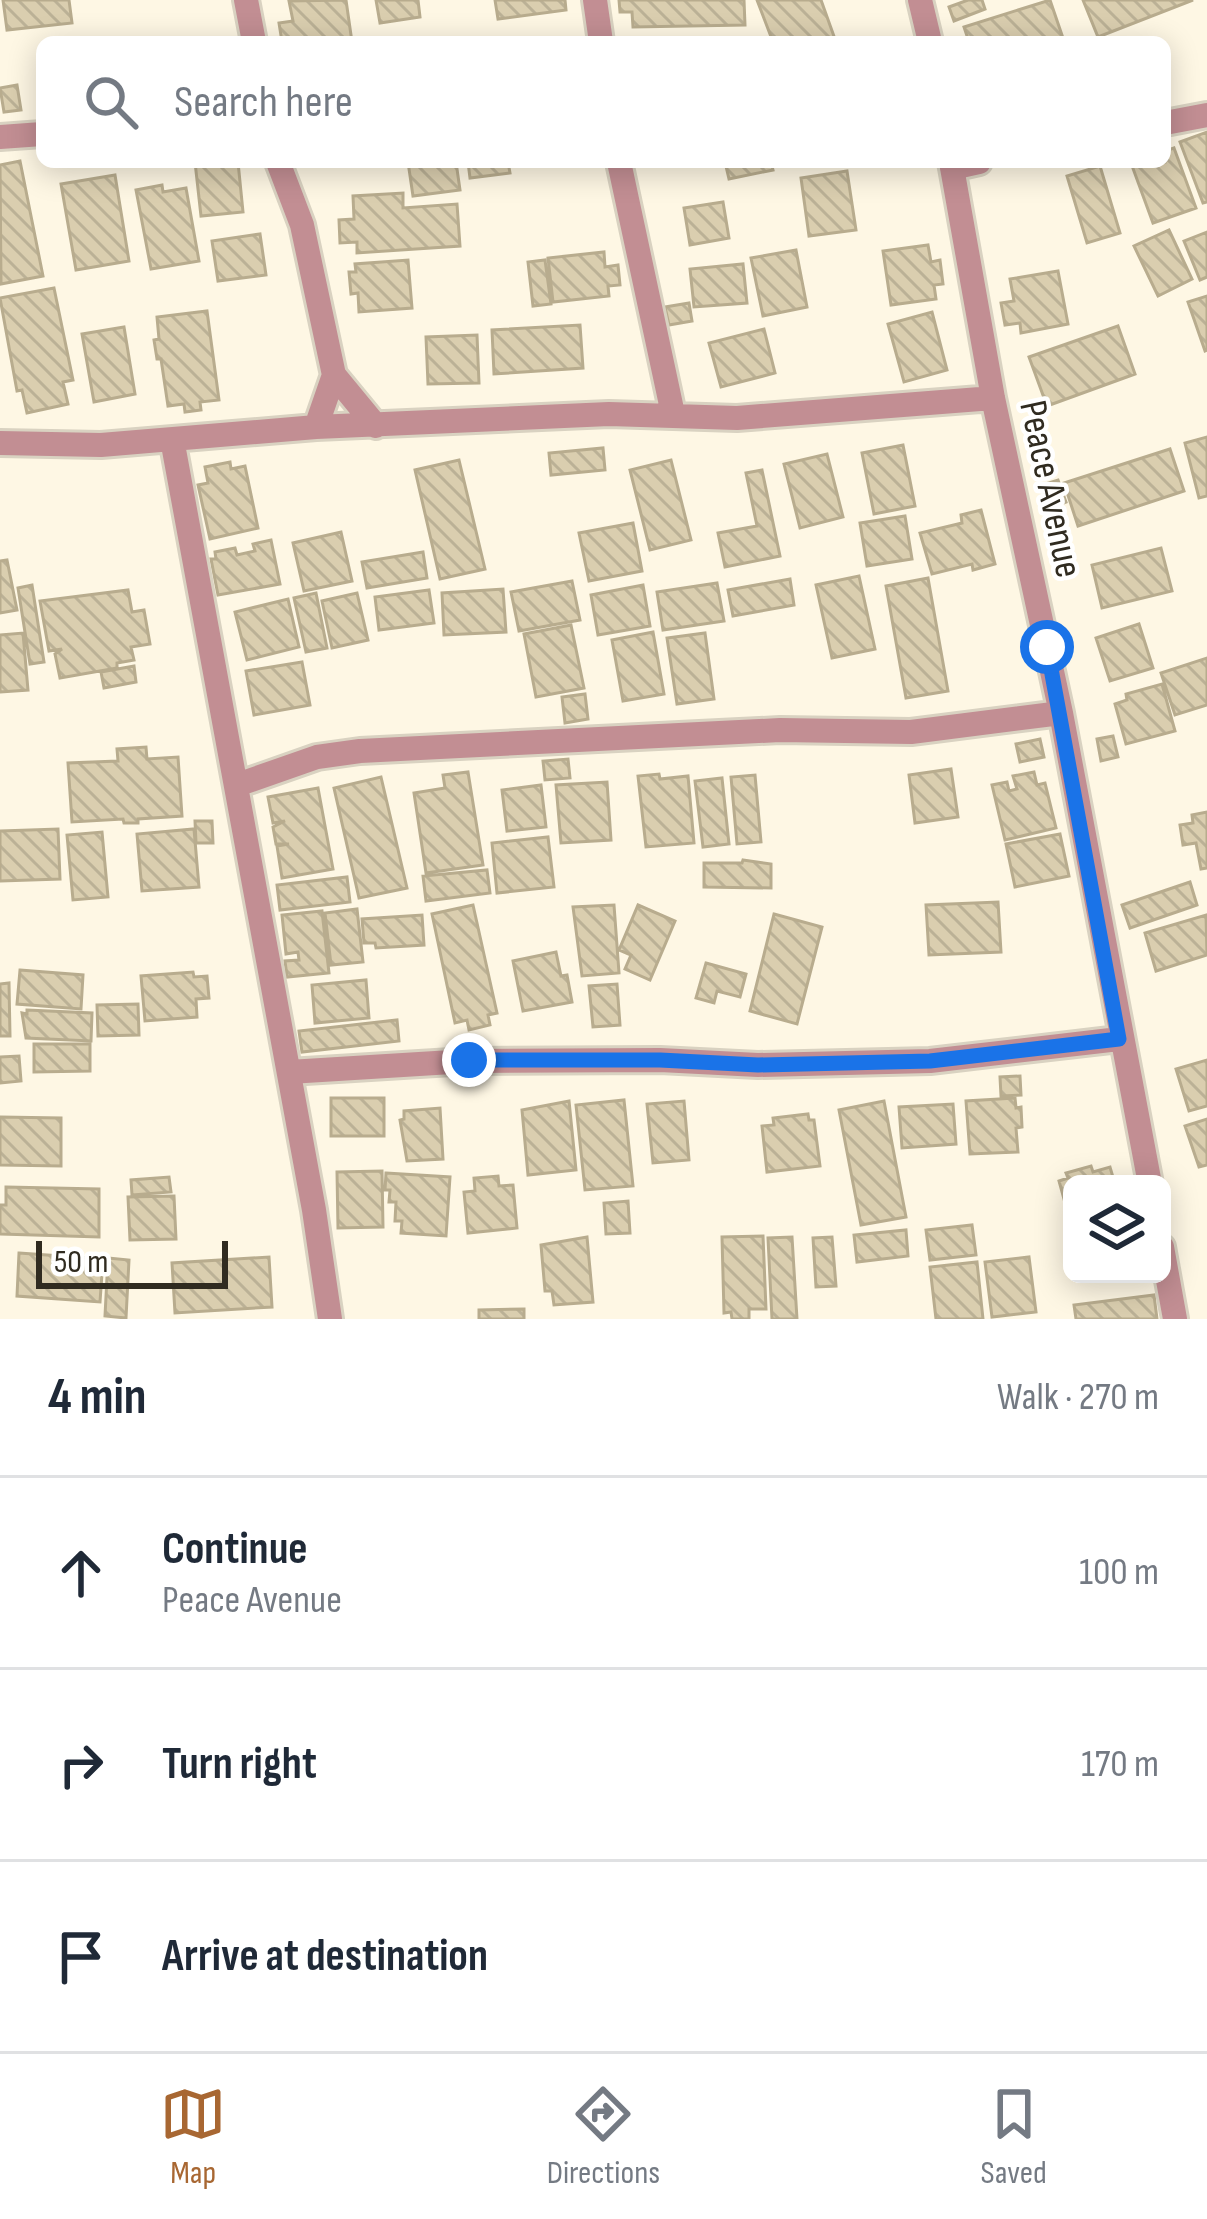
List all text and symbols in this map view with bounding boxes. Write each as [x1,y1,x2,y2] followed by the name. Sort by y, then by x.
[36,36,1171,168] search box
[78,69,144,135] icon: search
[174,75,353,130] text: Search here
[1008,396,1092,582] street label: Peace Avenue
[1020,620,1074,674] route start
[442,1033,496,1087] route end
[1063,1175,1171,1283] map controls
[1063,1175,1171,1283] button: layers
[36,1235,228,1288] scale bar
[54,1242,108,1282] text: 50 m
[48,1367,147,1428] text: 4 min
[997,1374,1159,1421] text: Walk · 270 m
[162,1522,308,1577] text: Continue
[48,1540,114,1606] icon: ahead
[1079,1549,1159,1596] text: 100 m
[162,1577,342,1624] text: Peace Avenue
[48,1732,114,1798] icon: right
[162,1737,317,1792] text: Turn right
[1081,1741,1159,1788] text: 170 m
[48,1924,114,1990] icon: arrive
[162,1929,488,1984] text: Arrive at destination
[160,2081,226,2193] tab: Map
[547,2081,660,2193] tab: Directions
[981,2081,1047,2193] tab: Saved

